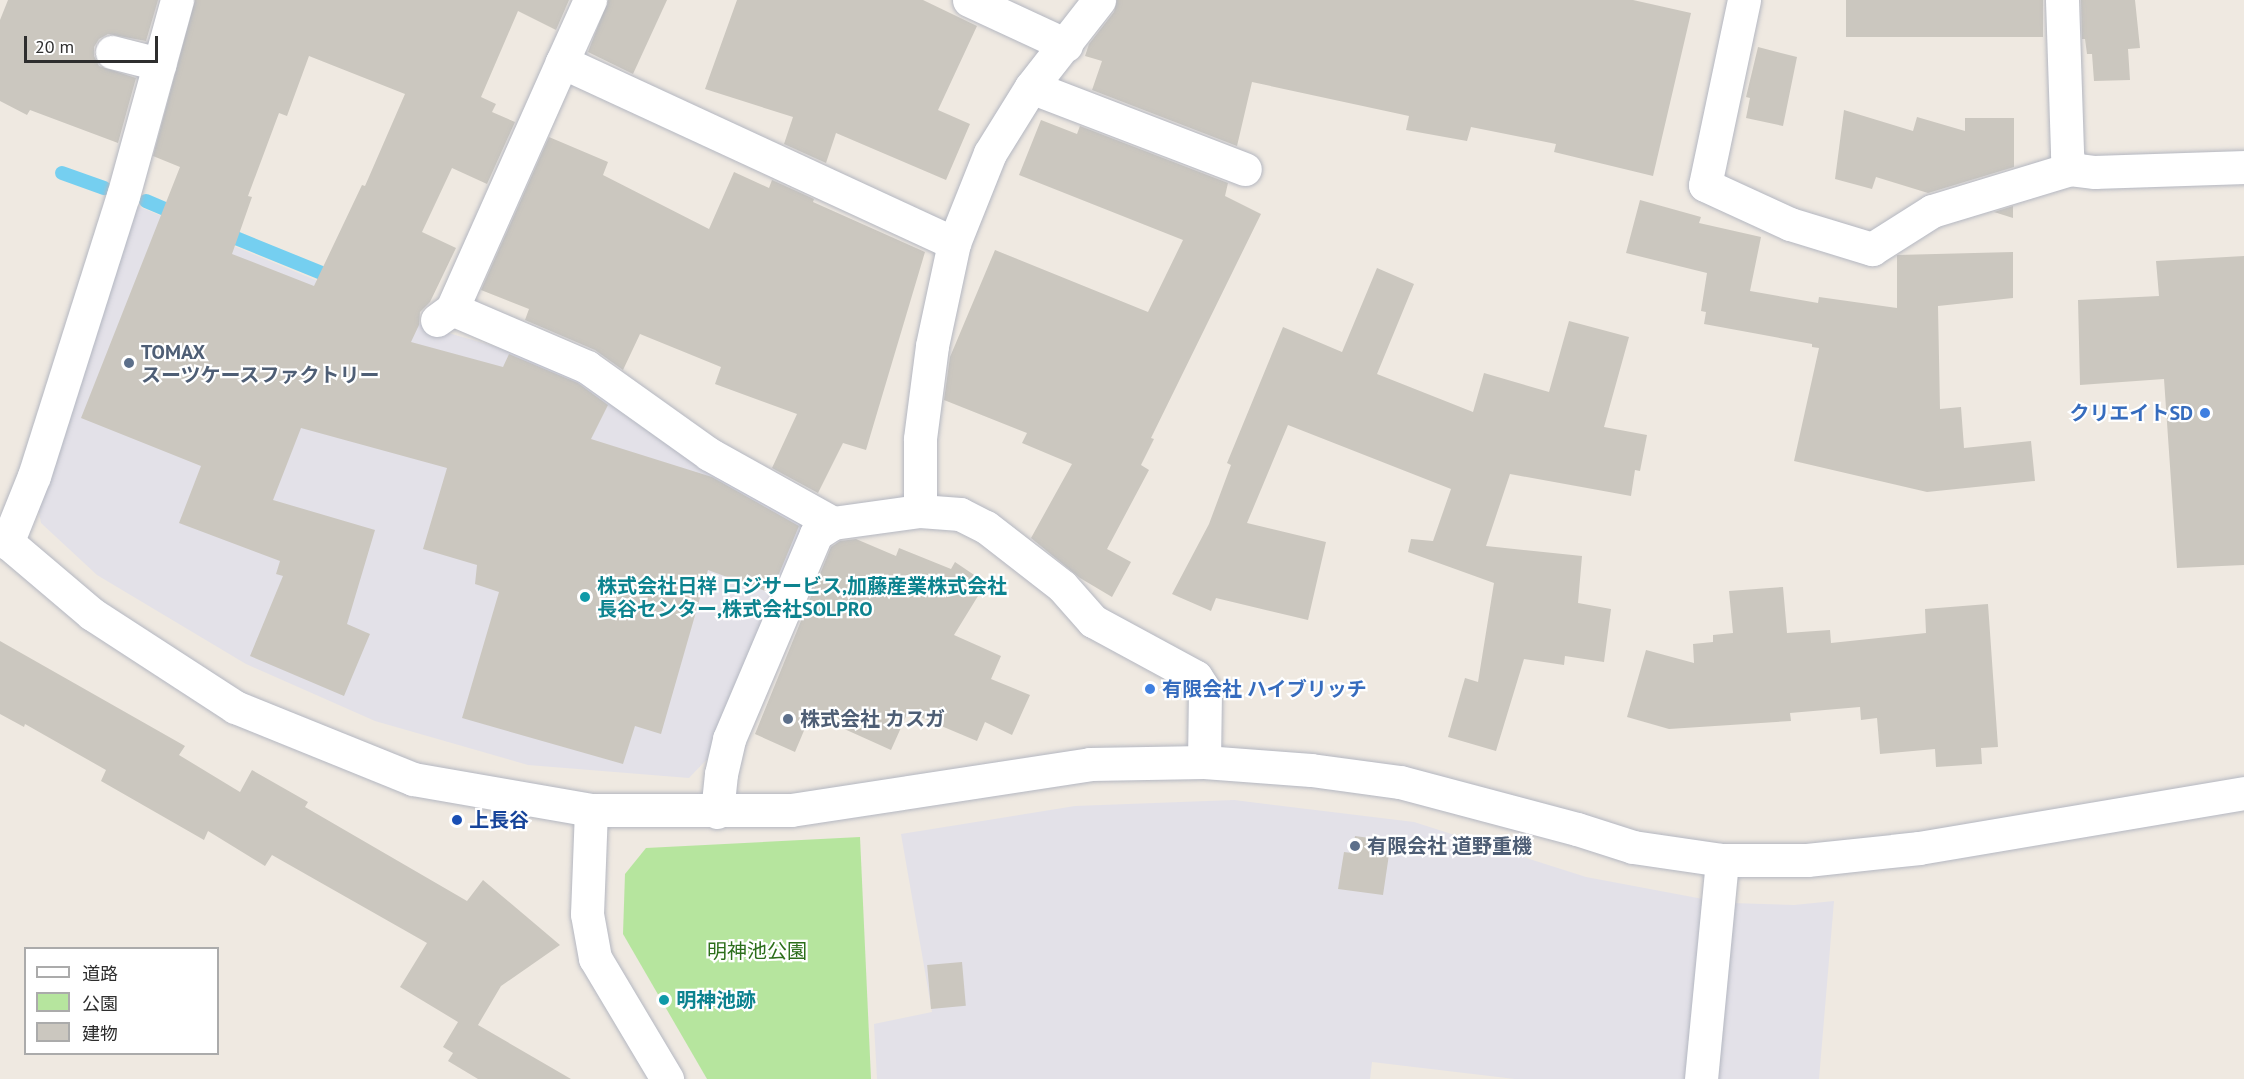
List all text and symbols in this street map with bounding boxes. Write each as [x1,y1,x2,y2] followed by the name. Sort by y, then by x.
[27,24,160,62] scale bar
[35,35,74,58] text: 20 m
[141,340,381,387] place label: TOMAX スーツケースファクトリー
[122,356,136,370] marker: TOMAX スーツケースファクトリー
[2069,401,2193,425] place label: クリエイトSD
[2198,406,2212,420] marker: クリエイトSD
[597,574,1007,621] place label: 株式会社日祥 ロジサービス,加藤産業株式会社 長谷センター,株式会社SOLPRO
[578,590,592,604] marker: 株式会社日祥 ロジサービス,加藤産業株式会社 長谷センター,株式会社SOLPRO
[1162,677,1367,701] place label: 有限会社 ハイブリッチ
[1143,682,1157,696] marker: 有限会社 ハイブリッチ
[800,707,945,731] place label: 株式会社 カスガ
[781,712,795,726] marker: 株式会社 カスガ
[469,808,529,832] place label: 上長谷
[450,813,464,827] marker: 上長谷
[1367,834,1532,858] place label: 有限会社 道野重機
[1348,839,1362,853] marker: 有限会社 道野重機
[707,939,807,963] park label: 明神池公園
[24,947,219,1055] legend
[82,962,118,985] text: 道路
[676,988,756,1012] place label: 明神池跡
[82,992,118,1015] text: 公園
[657,993,671,1007] marker: 明神池跡
[82,1022,118,1045] text: 建物

